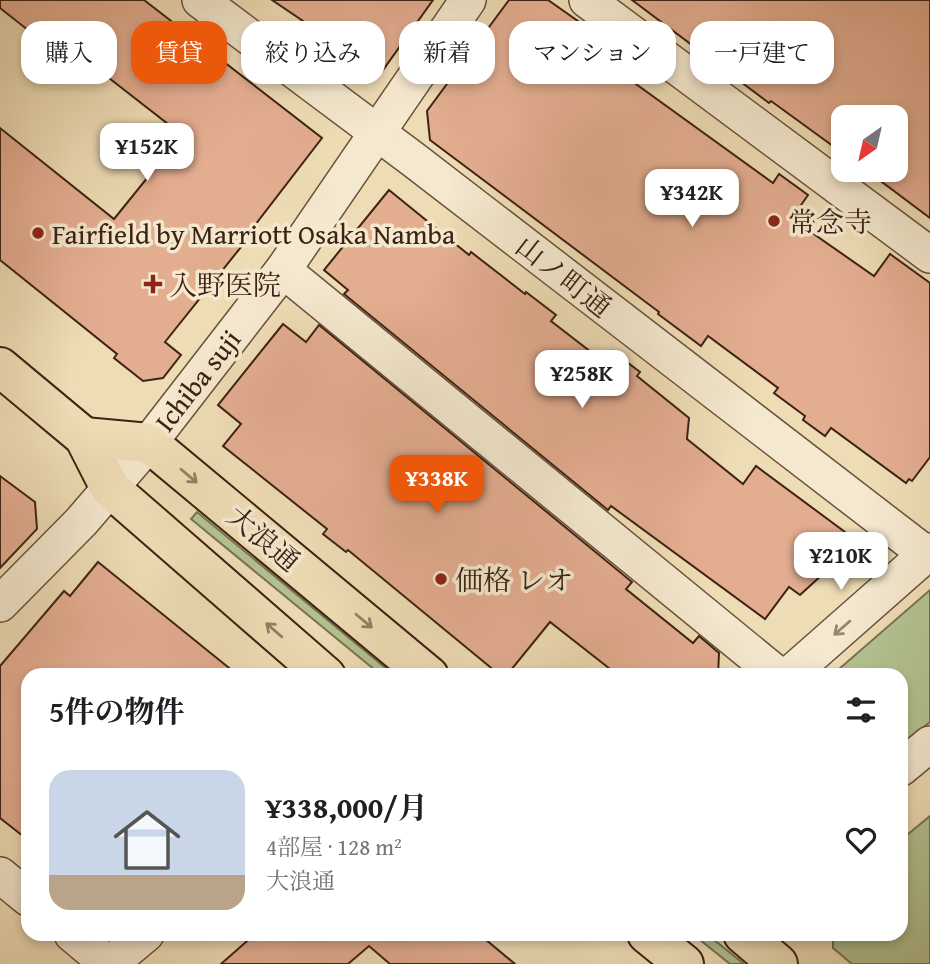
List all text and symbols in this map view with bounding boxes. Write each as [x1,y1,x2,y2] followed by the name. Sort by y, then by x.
[21,21,117,84] chip: 購入
[131,21,227,84] chip: 賃貸
[241,21,385,84] chip: 絞り込み
[399,21,495,84] chip: 新着
[509,21,676,84] chip: マンション
[690,21,834,84] chip: 一戸建て
[831,105,908,182] north arrow
[831,105,908,182] map controls
[98,124,196,183] pin: ¥152K
[116,129,178,162] text: ¥152K
[643,170,741,229] pin: ¥342K
[661,175,723,208] text: ¥342K
[788,201,872,242] place label: 常念寺
[52,213,456,254] place label: Fairfield by Marriott Osaka Namba
[766,213,782,229] marker: 常念寺
[30,225,46,241] marker: Fairfield by Marriott Osaka Namba
[507,225,621,327] street label: 山ノ町通
[169,264,281,305] place label: 入野医院
[143,274,163,294] marker: 入野医院
[144,320,250,440] street label: Ichiba suji
[533,350,631,410] pin: ¥258K
[551,356,613,389] text: ¥258K
[388,456,486,515] pin: ¥338K
[406,461,468,494] text: ¥338K
[179,468,197,484] one-way arrow
[219,495,309,581] street label: 大浪通
[792,532,890,592] pin: ¥210K
[810,538,872,571] text: ¥210K
[455,559,573,600] place label: 価格 レオ
[433,571,449,587] marker: 価格 レオ
[354,614,372,629] one-way arrow
[833,620,851,636] one-way arrow
[266,623,284,639] one-way arrow
[49,689,185,733] text: 5件の物件
[842,691,880,729] icon: filters
[266,785,428,829] text: ¥338,000/月
[105,798,189,882] icon: home
[842,821,880,859] icon: heart
[266,830,402,863] text: 4部屋 · 128 m²
[266,864,335,897] text: 大浪通

